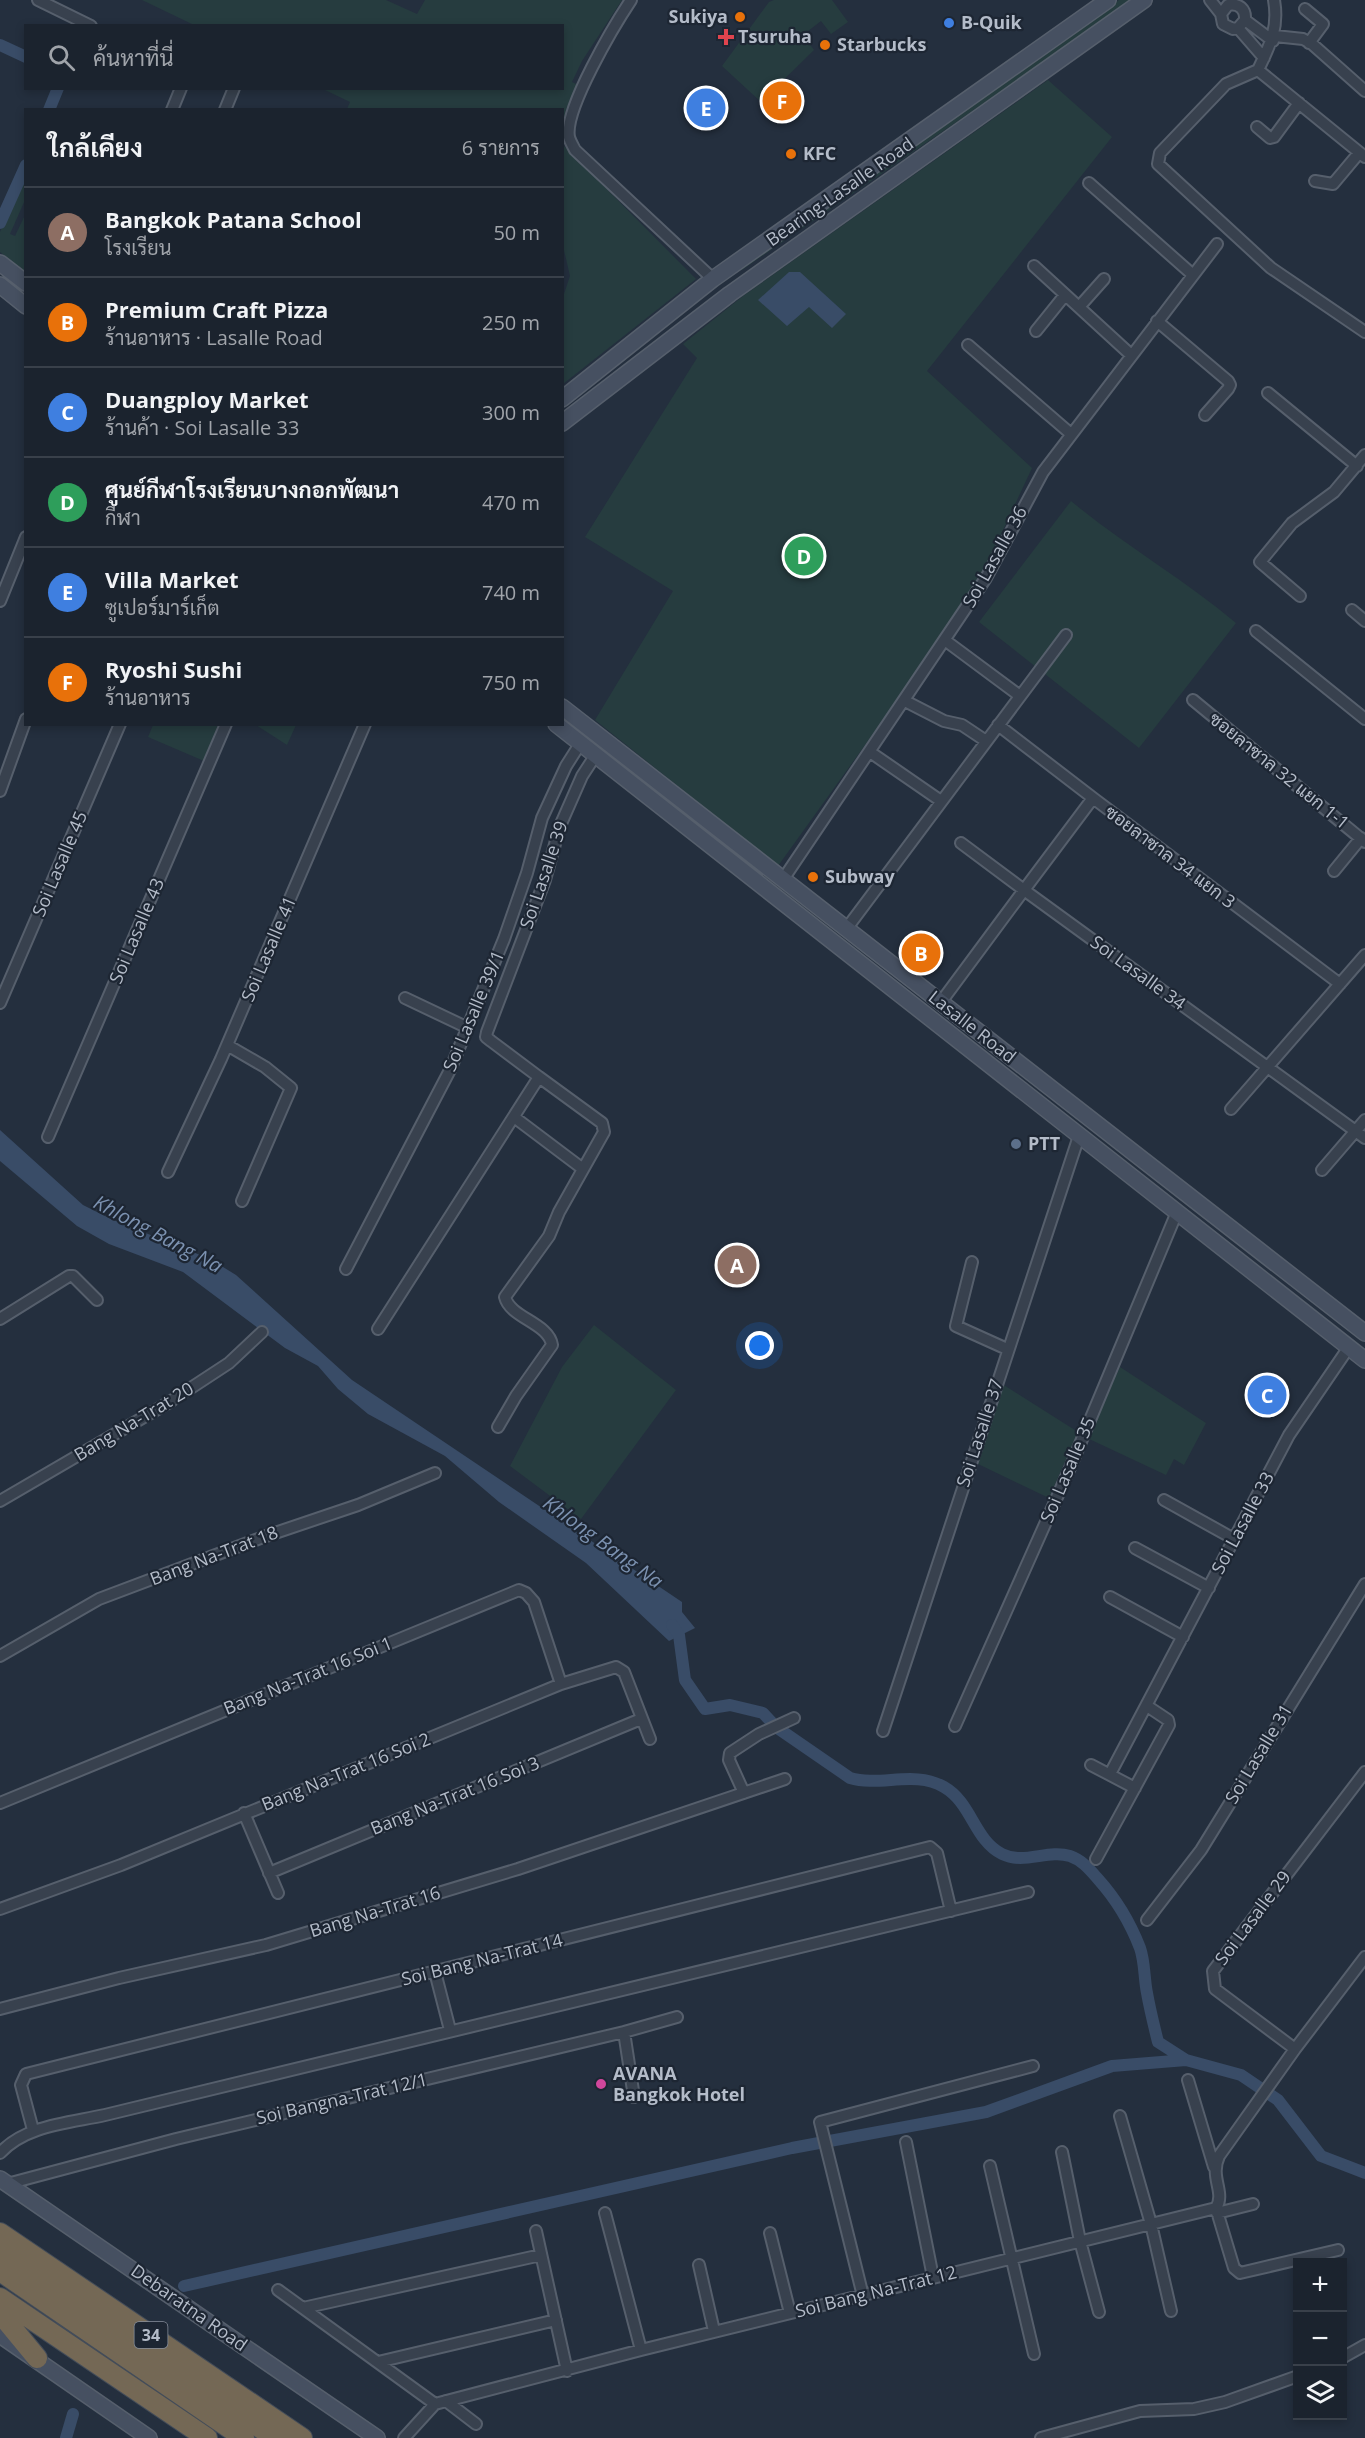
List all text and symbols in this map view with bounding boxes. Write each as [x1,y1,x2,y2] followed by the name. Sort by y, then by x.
[668,4,728,28] place label: Sukiya
[733,10,747,24] marker: Sukiya
[961,10,1023,34] place label: B-Quik
[942,16,956,30] marker: B-Quik
[24,24,564,90] search box
[738,24,812,48] place label: Tsuruha
[719,30,733,44] marker: Tsuruha
[837,32,926,56] place label: Starbucks
[818,38,832,52] marker: Starbucks
[45,41,78,74] icon: search
[93,42,173,72] text: ค้นหาที่นี่
[762,78,802,124] pin: F
[686,86,726,130] pin: E
[48,129,143,165] text: ใกล้เคียง
[761,131,918,251] street label: Bearing-Lasalle Road
[462,134,540,161] text: 6 รายการ
[803,141,836,165] place label: KFC
[784,147,798,161] marker: KFC
[105,204,362,234] text: Bangkok Patana School
[61,219,74,246] text: A
[493,219,540,246] text: 50 m
[105,234,171,261] text: โรงเรียน
[105,294,328,324] text: Premium Craft Pizza
[61,309,74,336] text: B
[482,309,540,336] text: 250 m
[105,324,323,351] text: ร้านอาหาร · Lasalle Road
[105,384,309,414] text: Duangploy Market
[61,399,74,426] text: C
[482,399,540,426] text: 300 m
[105,414,299,441] text: ร้านค้า · Soi Lasalle 33
[105,474,399,504] text: ศูนย์กีฬาโรงเรียนบางกอกพัฒนา
[60,489,75,516] text: D
[482,489,540,516] text: 470 m
[956,502,1032,611] street label: Soi Lasalle 36
[105,504,141,531] text: กีฬา
[784,534,824,578] pin: D
[105,564,239,594] text: Villa Market
[62,579,73,606] text: E
[482,579,540,606] text: 740 m
[105,594,220,621] text: ซูเปอร์มาร์เก็ต
[105,654,242,684] text: Ryoshi Sushi
[62,669,73,696] text: F
[482,669,540,696] text: 750 m
[105,684,191,711] text: ร้านอาหาร
[1205,706,1355,834] street label: ซอยลาซาล 32 แยก 1-1
[1101,799,1241,913] street label: ซอยลาซาล 34 แยก 3
[26,807,92,920] street label: Soi Lasalle 45
[513,818,573,932] street label: Soi Lasalle 39
[825,864,895,888] place label: Subway
[806,870,820,884] marker: Subway
[103,874,169,987] street label: Soi Lasalle 43
[235,892,301,1005] street label: Soi Lasalle 41
[1086,929,1191,1015] street label: Soi Lasalle 34
[902,930,940,976] pin: B
[437,946,509,1075] street label: Soi Lasalle 39/1
[924,984,1021,1068] street label: Lasalle Road
[1028,1131,1061,1155] place label: PTT
[1009,1137,1023,1151] marker: PTT
[89,1188,227,1279] water label: Khlong Bang Na
[718,1242,756,1288] pin: A
[745,1331,774,1360] your location
[1248,1372,1286,1418] pin: C
[69,1376,198,1466] street label: Bang Na-Trat 20
[950,1376,1008,1490] street label: Soi Lasalle 37
[1034,1413,1100,1526] street label: Soi Lasalle 35
[1205,1467,1279,1578] street label: Soi Lasalle 33
[538,1489,669,1594] water label: Khlong Bang Na
[146,1520,281,1591] street label: Bang Na-Trat 18
[220,1630,396,1720] street label: Bang Na-Trat 16 Soi 1
[1219,1699,1297,1808] street label: Soi Lasalle 31
[258,1726,434,1816] street label: Bang Na-Trat 16 Soi 2
[367,1750,543,1840] street label: Bang Na-Trat 16 Soi 3
[1209,1865,1296,1969] street label: Soi Lasalle 29
[306,1880,443,1942] street label: Bang Na-Trat 16
[399,1927,565,1991] street label: Soi Bang Na-Trat 14
[613,2061,745,2106] place label: AVANA Bangkok Hotel
[254,2067,430,2129] street label: Soi Bangna-Trat 12/1
[594,2077,608,2091] marker: AVANA Bangkok Hotel
[127,2258,252,2356] street label: Debaratna Road
[1293,2258,1347,2420] map controls
[1293,2258,1347,2312] button: +
[793,2259,959,2323] street label: Soi Bang Na-Trat 12
[1293,2312,1347,2366] button: −
[134,2322,168,2348] road number: 34
[1293,2366,1347,2420] button: layers

